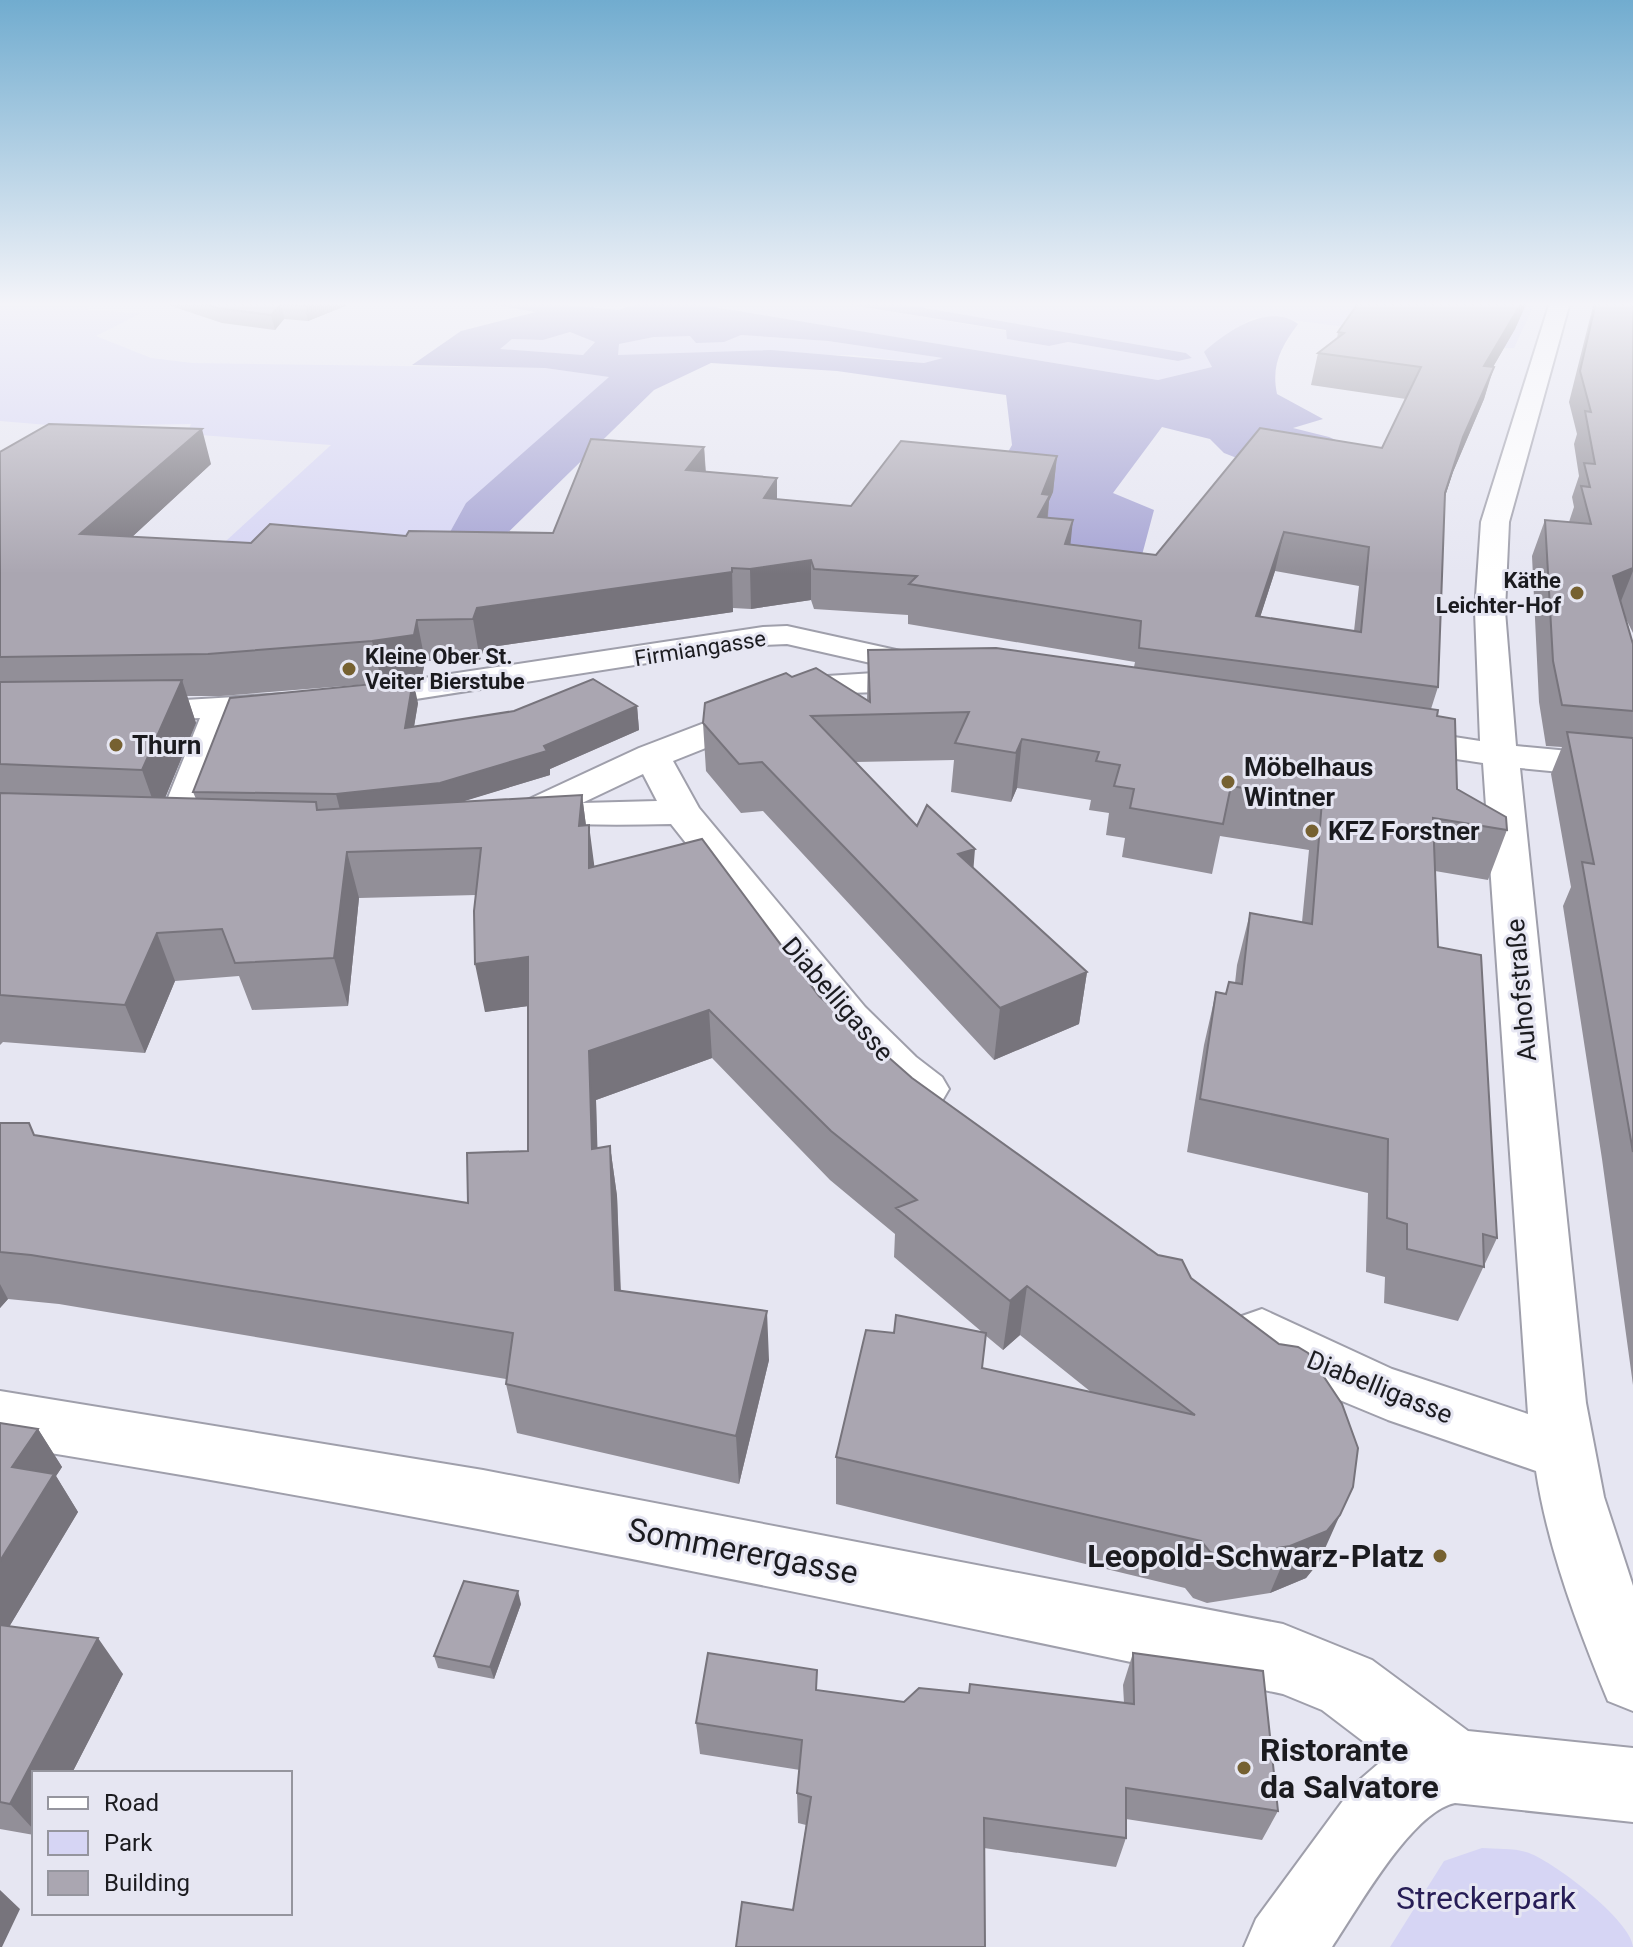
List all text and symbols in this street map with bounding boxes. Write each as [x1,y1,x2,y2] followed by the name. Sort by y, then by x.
[1436,568,1561,618] place label: Käthe Leichter-Hof
[1568,584,1586,602] marker: Käthe Leichter-Hof
[633,626,767,671] street label: Firmiangasse
[365,644,525,694] place label: Kleine Ober St. Veiter Bierstube
[340,660,358,678] marker: Kleine Ober St. Veiter Bierstube
[132,730,201,760] place label: Thurn
[107,736,125,754] marker: Thurn
[1244,752,1373,812] place label: Möbelhaus Wintner
[1219,773,1237,791] marker: Möbelhaus Wintner
[1328,816,1480,846] place label: KFZ Forstner
[1303,822,1321,840] marker: KFZ Forstner
[1500,917,1542,1063] street label: Auhofstraße
[776,931,900,1067] street label: Diabelligasse
[1303,1344,1457,1430] street label: Diabelligasse
[625,1510,861,1592] street label: Sommerergasse
[1087,1537,1424,1575] place label: Leopold-Schwarz-Platz
[1431,1547,1449,1565] marker: Leopold-Schwarz-Platz
[1260,1731,1439,1806] place label: Ristorante da Salvatore
[1235,1759,1253,1777] marker: Ristorante da Salvatore
[32,1771,292,1915] legend
[104,1789,159,1817] text: Road
[104,1829,153,1857] text: Park
[104,1869,190,1897] text: Building
[1396,1879,1577,1917] park label: Streckerpark

